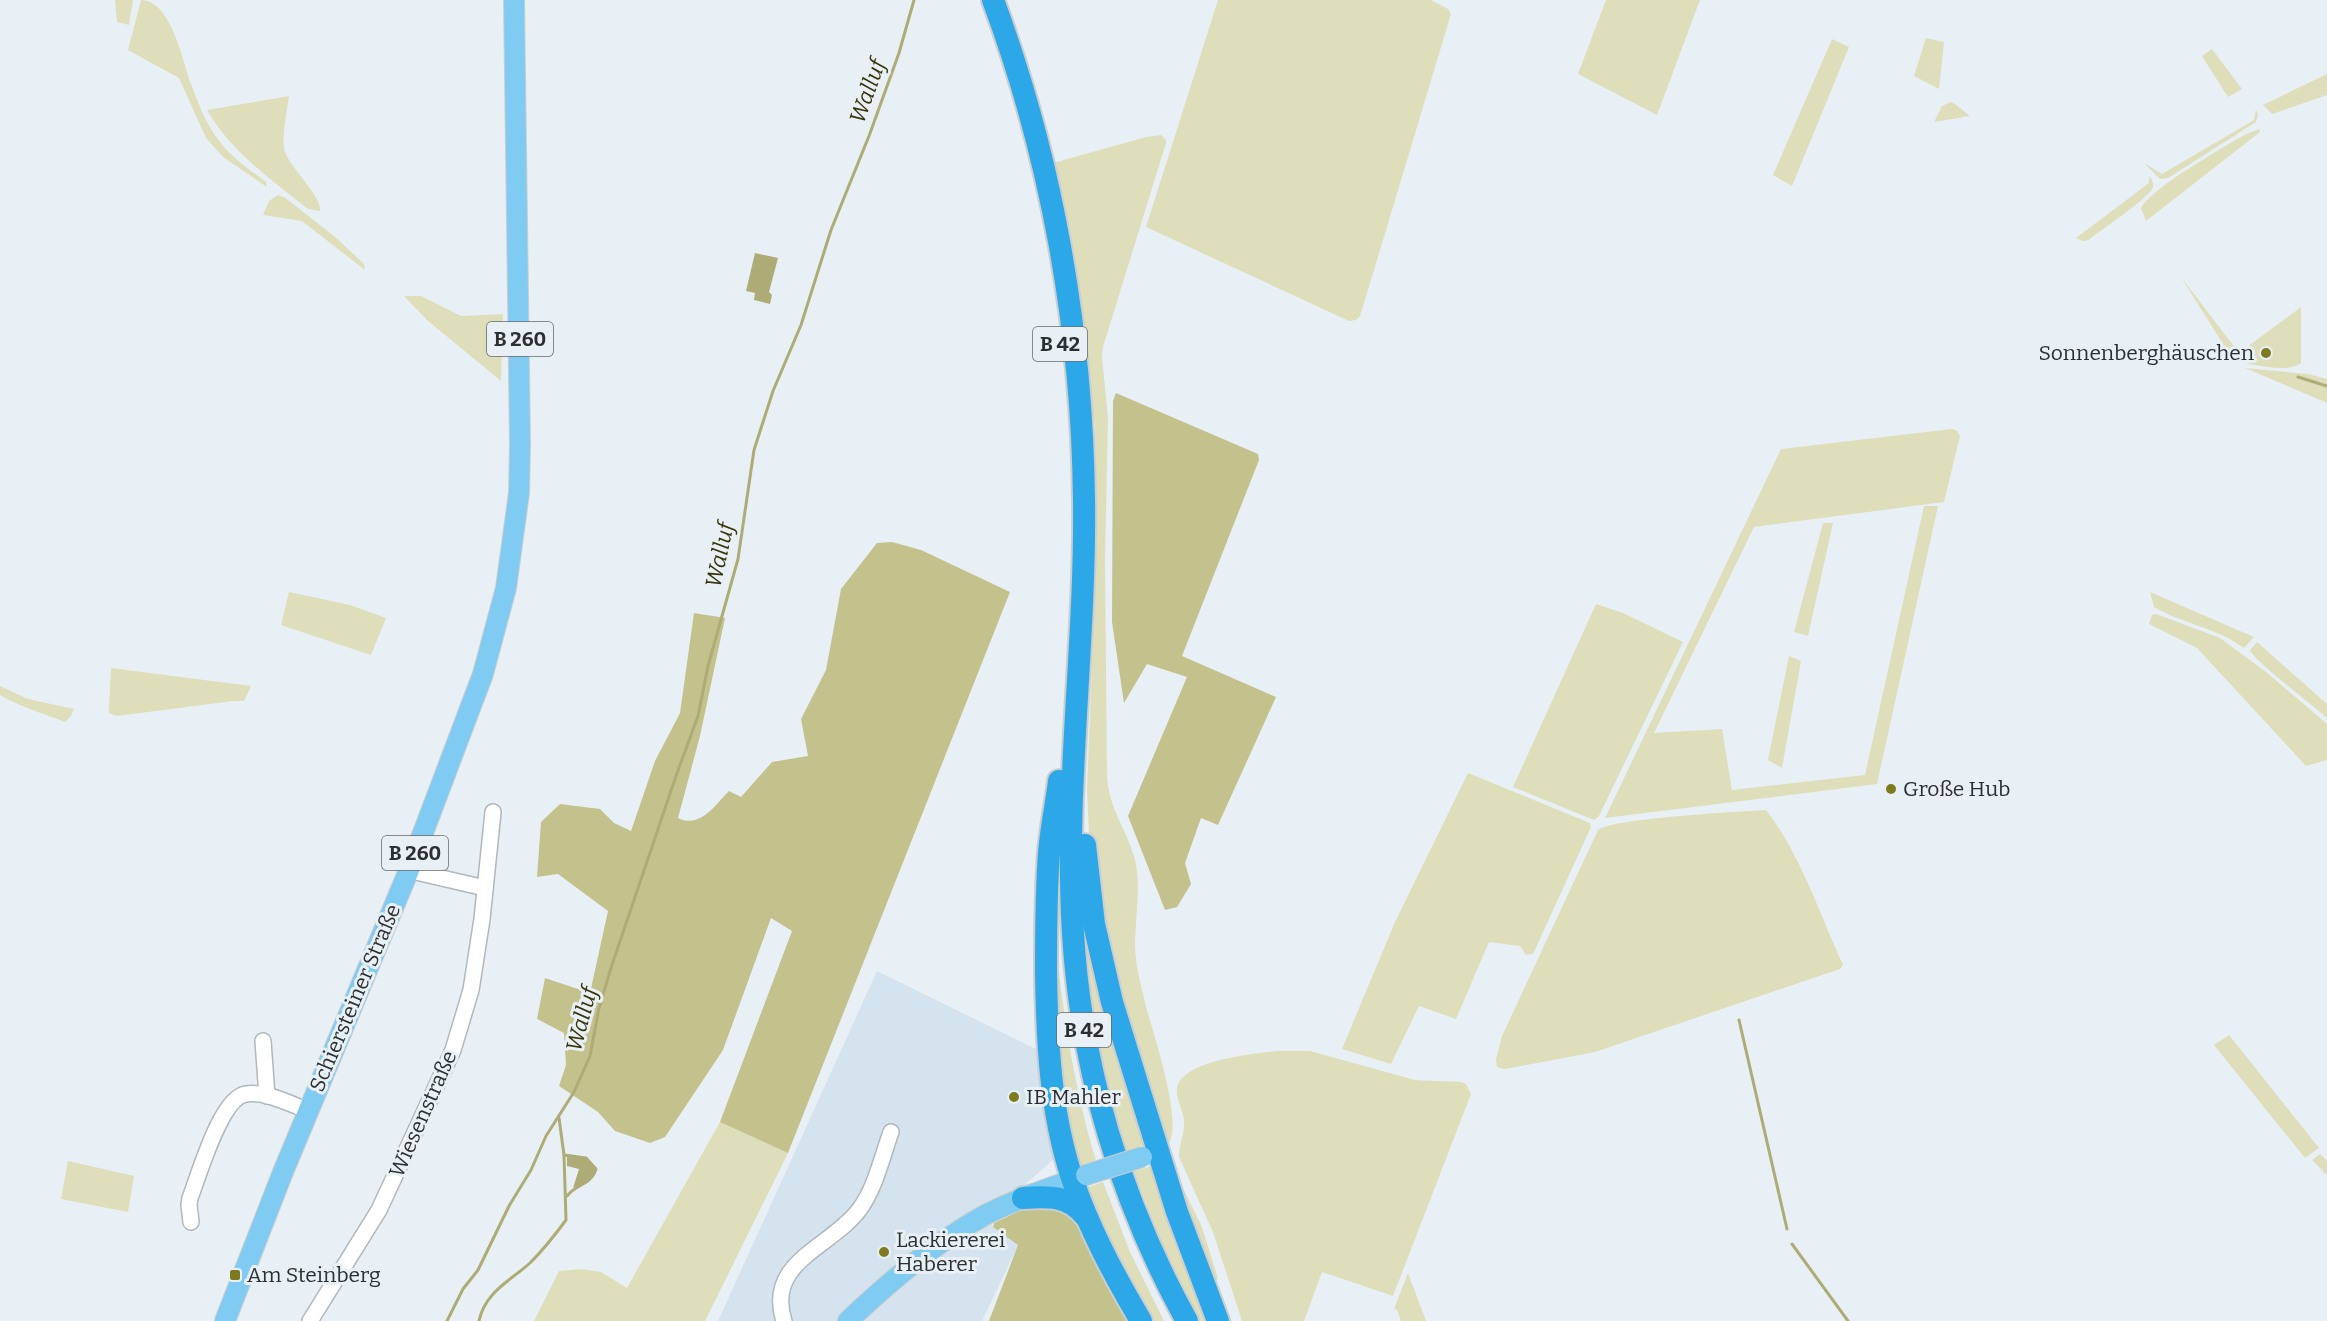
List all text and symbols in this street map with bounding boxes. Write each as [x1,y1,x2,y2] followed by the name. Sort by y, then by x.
[844,53,892,127] water label: Walluf
[487,322,553,356] road number: B 260
[1033,327,1087,361] road number: B 42
[2038,340,2254,366] place label: Sonnenberghäuschen
[2259,346,2273,360] marker: Sonnenberghäuschen
[699,517,740,590] water label: Walluf
[1903,776,2010,802] place label: Große Hub
[1884,782,1898,796] marker: Große Hub
[382,836,448,870] road number: B 260
[304,900,406,1096] street label: Schiersteiner Straße
[560,981,604,1054] water label: Walluf
[1057,1013,1111,1047] road number: B 42
[384,1047,462,1181] street label: Wiesenstraße
[1026,1084,1121,1110] place label: IB Mahler
[1007,1090,1021,1104] marker: IB Mahler
[896,1227,1005,1277] place label: Lackiererei Haberer
[877,1245,891,1259] marker: Lackiererei Haberer
[247,1262,381,1288] place label: Am Steinberg
[228,1268,242,1282] marker: Am Steinberg

